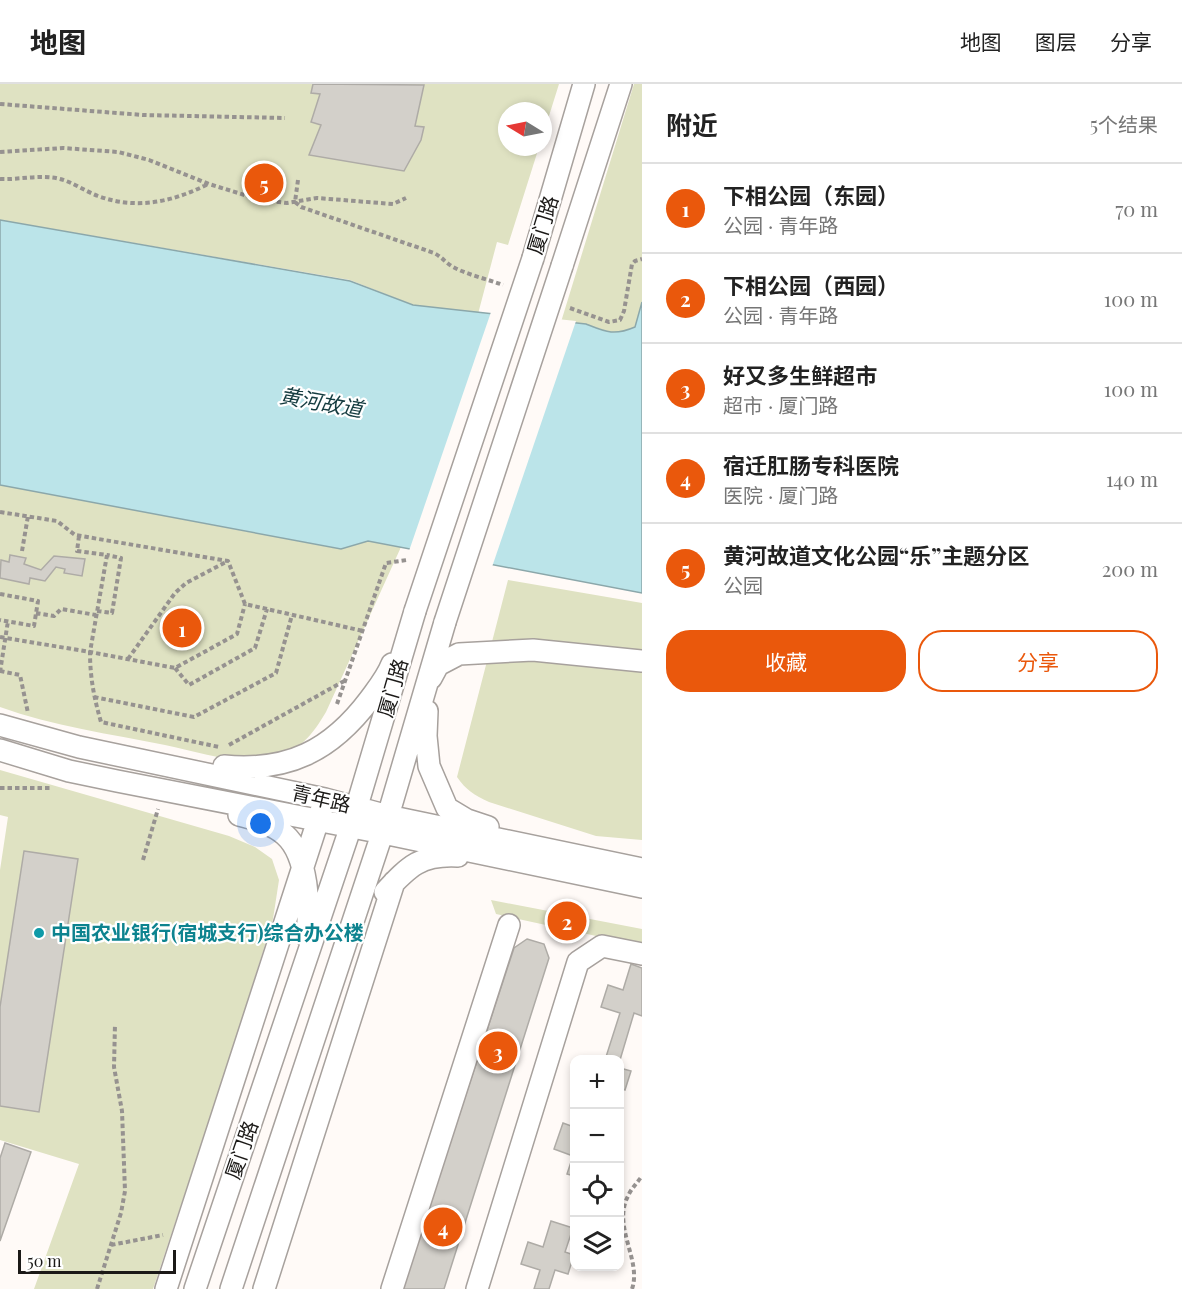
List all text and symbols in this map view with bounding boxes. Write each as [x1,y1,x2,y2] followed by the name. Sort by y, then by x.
[30,23,86,60] text: 地图
[960,27,1002,55] text: 地图
[1035,27,1077,55] text: 图层
[1110,27,1152,55] text: 分享
[498,102,552,156] north arrow
[666,107,718,142] text: 附近
[1090,110,1158,137] text: 5个结果
[244,160,284,206] pin: 5
[723,180,899,210] text: 下相公园（东园）
[520,192,563,257] street label: 厦门路
[682,195,689,222] text: 1
[1115,195,1158,222] text: 70 m
[723,211,838,238] text: 公园 · 青年路
[723,270,899,300] text: 下相公园（西园）
[680,285,691,312] text: 2
[1104,285,1158,312] text: 100 m
[723,301,838,328] text: 公园 · 青年路
[723,360,877,390] text: 好又多生鲜超市
[681,375,690,402] text: 3
[1104,375,1158,402] text: 100 m
[278,380,368,423] water label: 黄河故道
[723,391,838,418] text: 超市 · 厦门路
[723,450,899,480] text: 宿迁肛肠专科医院
[680,465,691,492] text: 4
[1106,465,1158,492] text: 140 m
[723,481,838,508] text: 医院 · 厦门路
[723,540,1029,570] text: 黄河故道文化公园“乐”主题分区
[681,555,690,582] text: 5
[1102,555,1158,582] text: 200 m
[723,571,763,598] text: 公园
[162,606,201,650] pin: 1
[666,630,906,692] button: 收藏
[918,630,1158,692] button: 分享
[370,655,413,720] street label: 厦门路
[289,778,354,817] street label: 青年路
[246,809,275,838] your location
[548,898,586,944] pin: 2
[51,918,364,945] place label: 中国农业银行(宿城支行)综合办公楼
[32,926,46,940] marker: 中国农业银行(宿城支行)综合办公楼
[478,1028,518,1074] pin: 3
[570,1055,624,1271] map controls
[570,1055,624,1109] button: +
[570,1109,624,1163] button: −
[218,1117,263,1182] street label: 厦门路
[570,1163,624,1217] button: locate
[424,1204,462,1250] pin: 4
[570,1217,624,1271] button: layers
[18,1247,176,1274] scale bar
[27,1250,61,1271] text: 50 m

